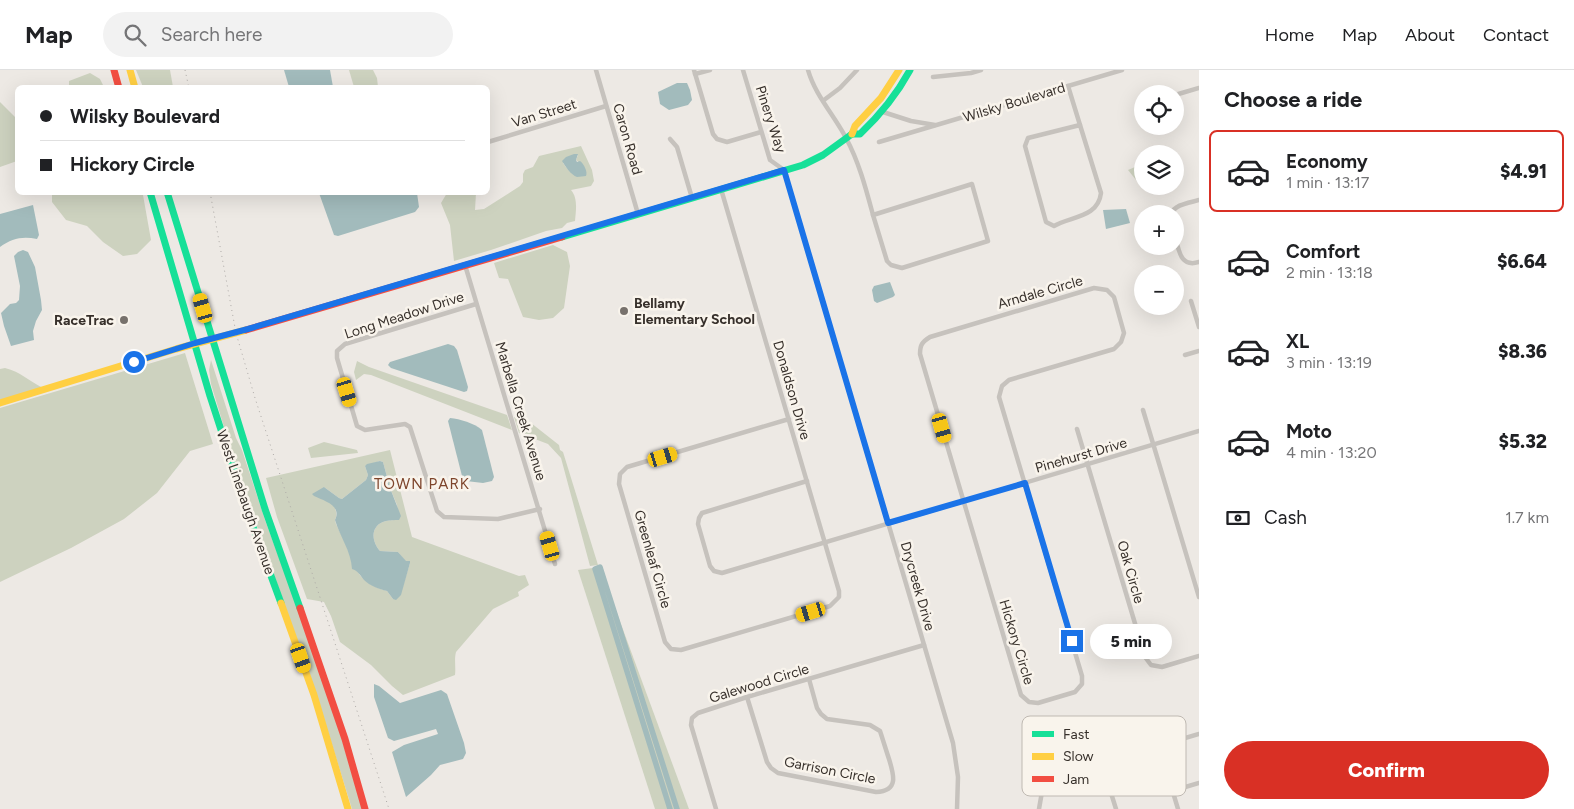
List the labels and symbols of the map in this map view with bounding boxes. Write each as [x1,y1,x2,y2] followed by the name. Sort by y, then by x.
[961,79,1067,126] street label: Wilsky Boulevard
[752,83,790,155] street label: Pinery Way
[510,96,579,131] street label: Van Street
[609,101,646,177] street label: Caron Road
[996,272,1085,313] street label: Arndale Circle
[342,288,466,343] street label: Long Meadow Drive
[191,292,214,324] car
[634,295,755,328] place label: Bellamy Elementary School
[618,305,630,317] marker: Bellamy Elementary School
[54,312,114,329] place label: RaceTrac
[118,314,130,326] marker: RaceTrac
[769,339,814,442] street label: Donaldson Drive
[491,340,550,483] street label: Marbella Creek Avenue
[123,351,145,373] route start
[335,375,358,409] car
[930,412,953,444] car
[213,428,278,577] street label: West Linebaugh Avenue
[1033,434,1129,477] street label: Pinehurst Drive
[646,445,679,469] car
[374,475,470,493] district label: TOWN PARK
[630,508,675,611] street label: Greenleaf Circle
[538,530,561,562] car
[1113,539,1148,606] street label: Oak Circle
[897,540,938,633] street label: Drycreek Drive
[996,598,1038,687] street label: Hickory Circle
[794,600,827,624] car
[1090,624,1172,658] callout: 5 min
[1061,630,1083,652] route end
[289,641,312,675] car
[707,660,811,707] street label: Galewood Circle
[1022,716,1186,796] legend
[1063,726,1089,743] text: Fast
[1063,748,1094,765] text: Slow
[783,753,877,788] street label: Garrison Circle
[1063,771,1089,788] text: Jam

